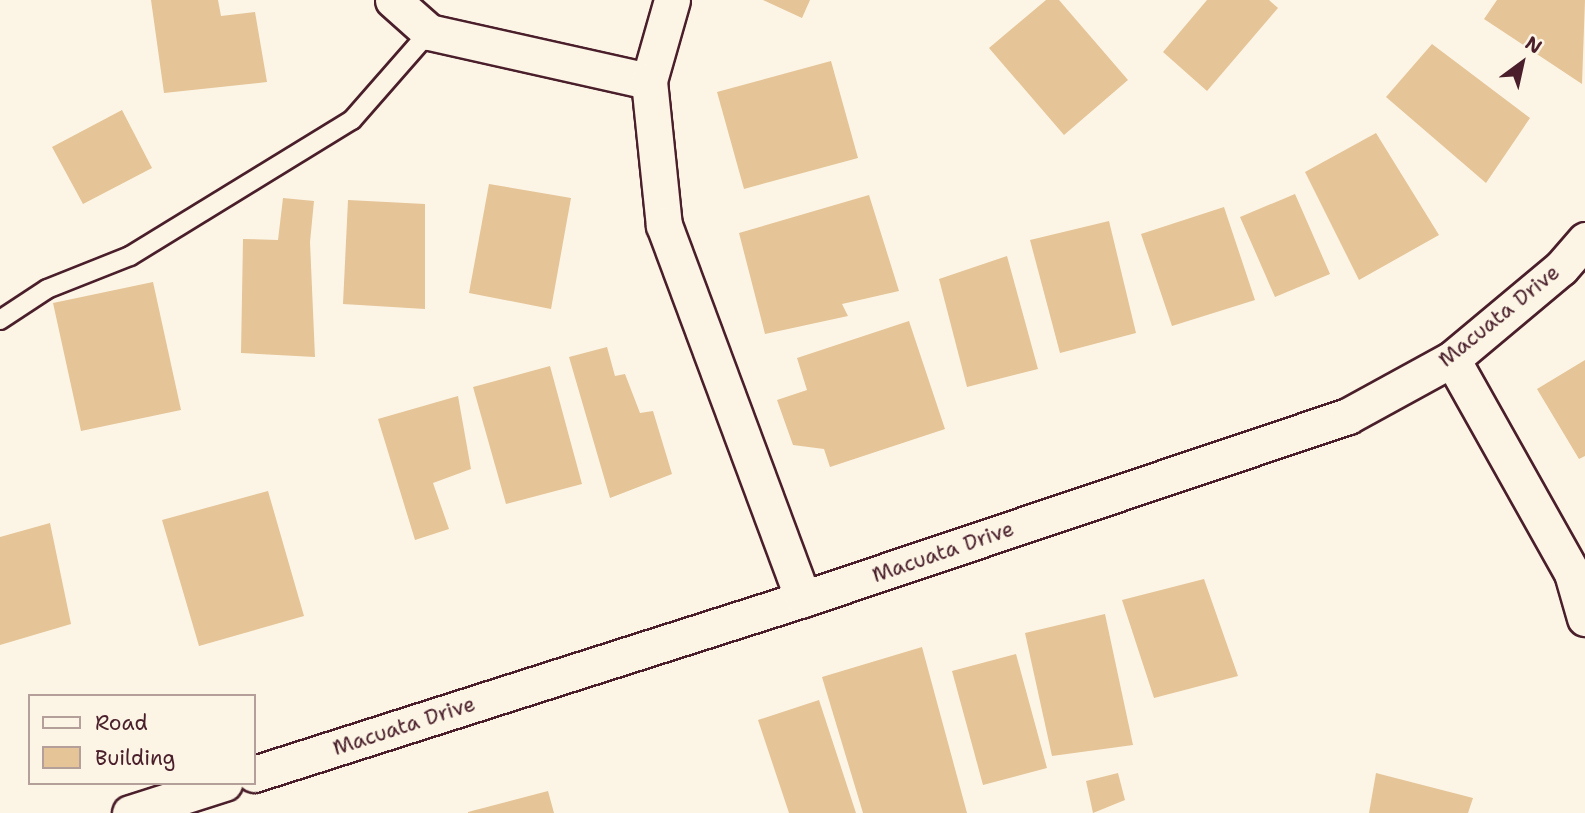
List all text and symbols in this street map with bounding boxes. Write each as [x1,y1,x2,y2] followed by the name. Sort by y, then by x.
[1487,28,1557,98] north arrow
[1521,30,1547,60] text: N
[1434,260,1564,372] street label: Macuata Drive
[869,516,1017,588] street label: Macuata Drive
[330,691,478,761] street label: Macuata Drive
[28,694,256,785] legend
[95,709,148,737] text: Road
[95,744,175,772] text: Building

